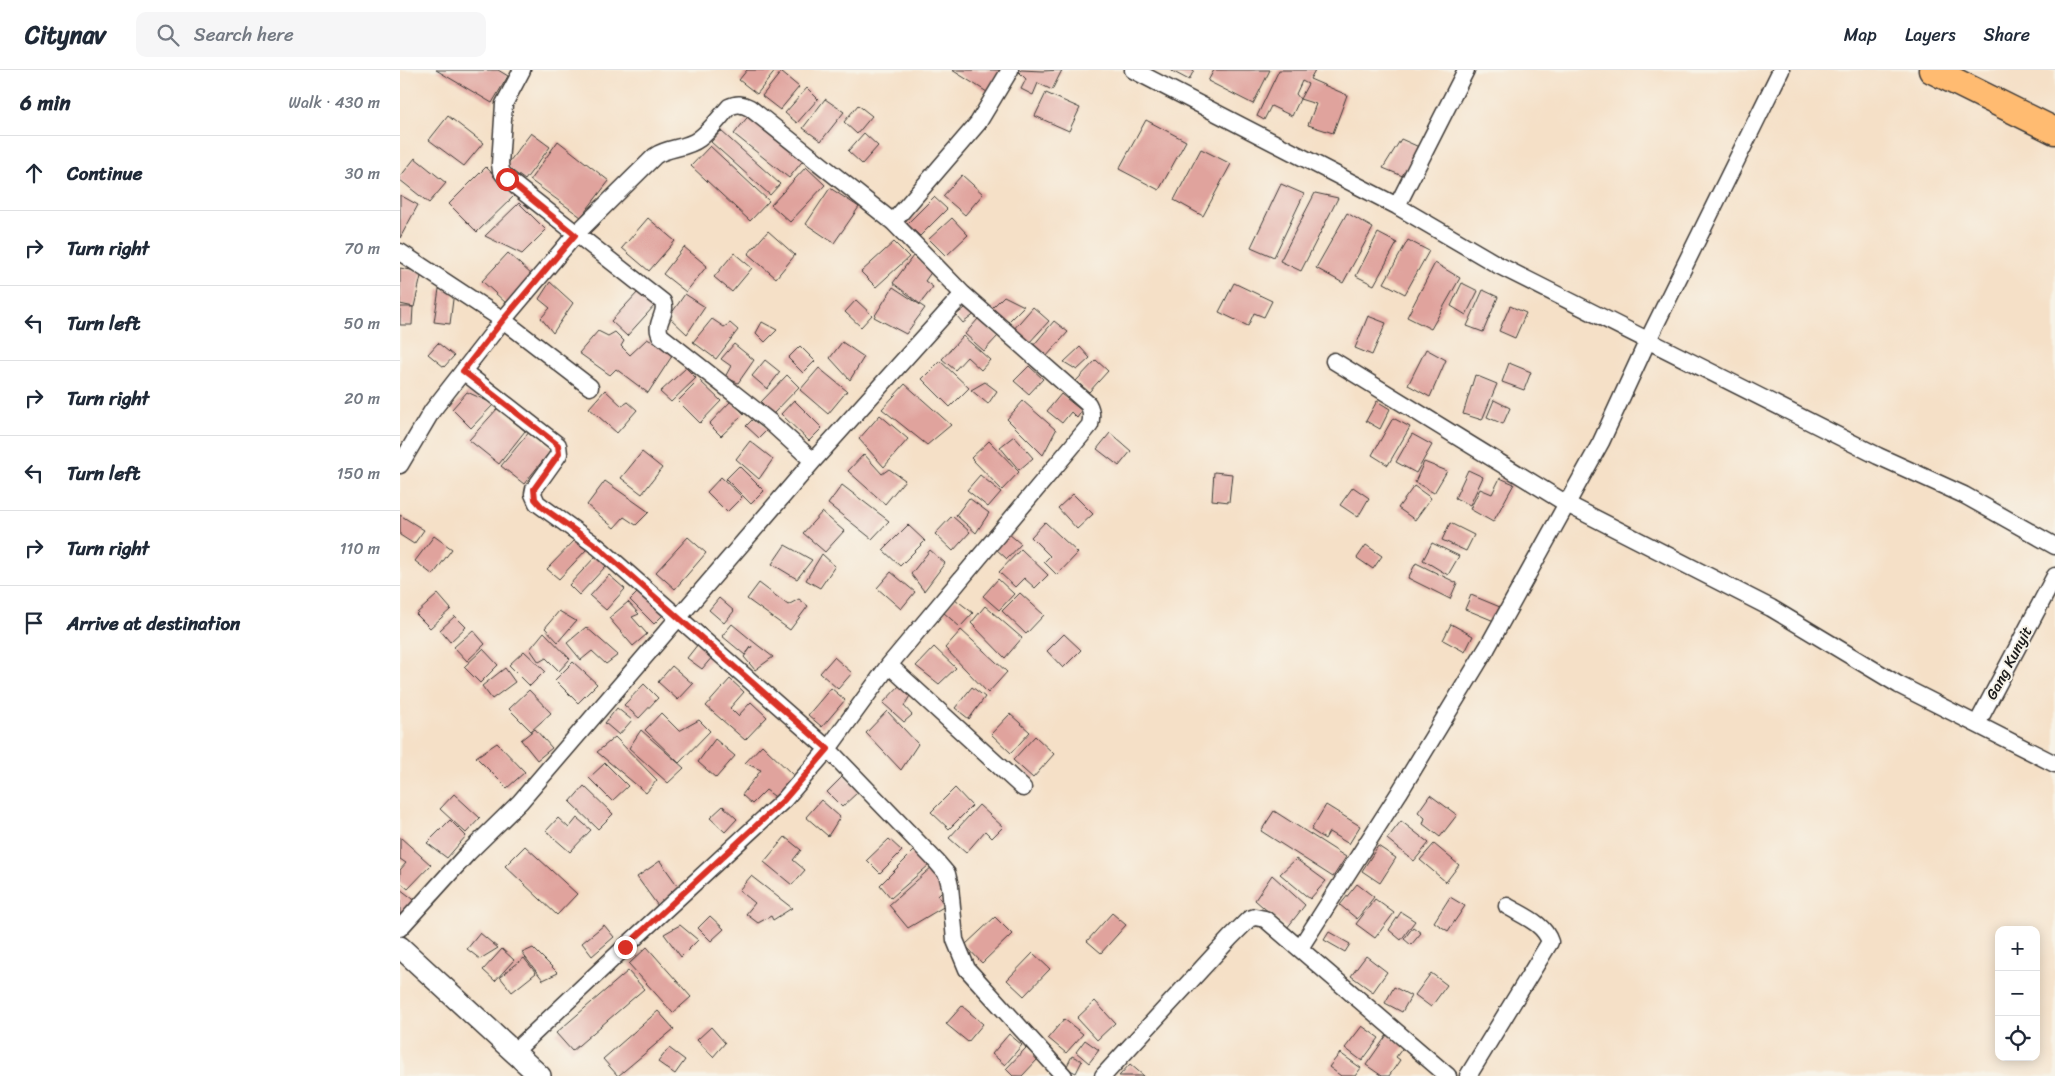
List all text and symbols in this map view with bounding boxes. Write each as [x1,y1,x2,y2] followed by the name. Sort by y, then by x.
[136,12,486,57] search box
[25,14,106,56] text: Citynav
[194,18,294,51] text: Search here
[1844,19,1877,51] text: Map
[1905,19,1956,51] text: Layers
[1984,19,2030,51] text: Share
[154,21,182,49] icon: search
[20,84,71,122] text: 6 min
[289,88,380,117] text: Walk · 430 m
[67,157,143,190] text: Continue
[20,159,48,187] icon: ahead
[345,159,380,188] text: 30 m
[496,168,519,191] route start
[67,232,149,265] text: Turn right
[20,234,48,262] icon: right
[344,234,380,263] text: 70 m
[67,307,140,340] text: Turn left
[20,309,48,337] icon: left
[344,309,380,338] text: 50 m
[67,382,149,415] text: Turn right
[20,384,48,412] icon: right
[344,384,380,413] text: 20 m
[67,457,140,490] text: Turn left
[20,459,48,487] icon: left
[337,459,380,488] text: 150 m
[67,532,149,565] text: Turn right
[20,534,48,562] icon: right
[340,534,380,563] text: 110 m
[67,607,240,640] text: Arrive at destination
[20,609,48,637] icon: arrive
[1979,621,2040,705] street label: Gang Kunyit
[1995,926,2040,1061] map controls
[1995,926,2040,971] button: +
[614,936,637,959] route end
[1995,971,2040,1016] button: −
[1995,1016,2040,1061] button: locate

